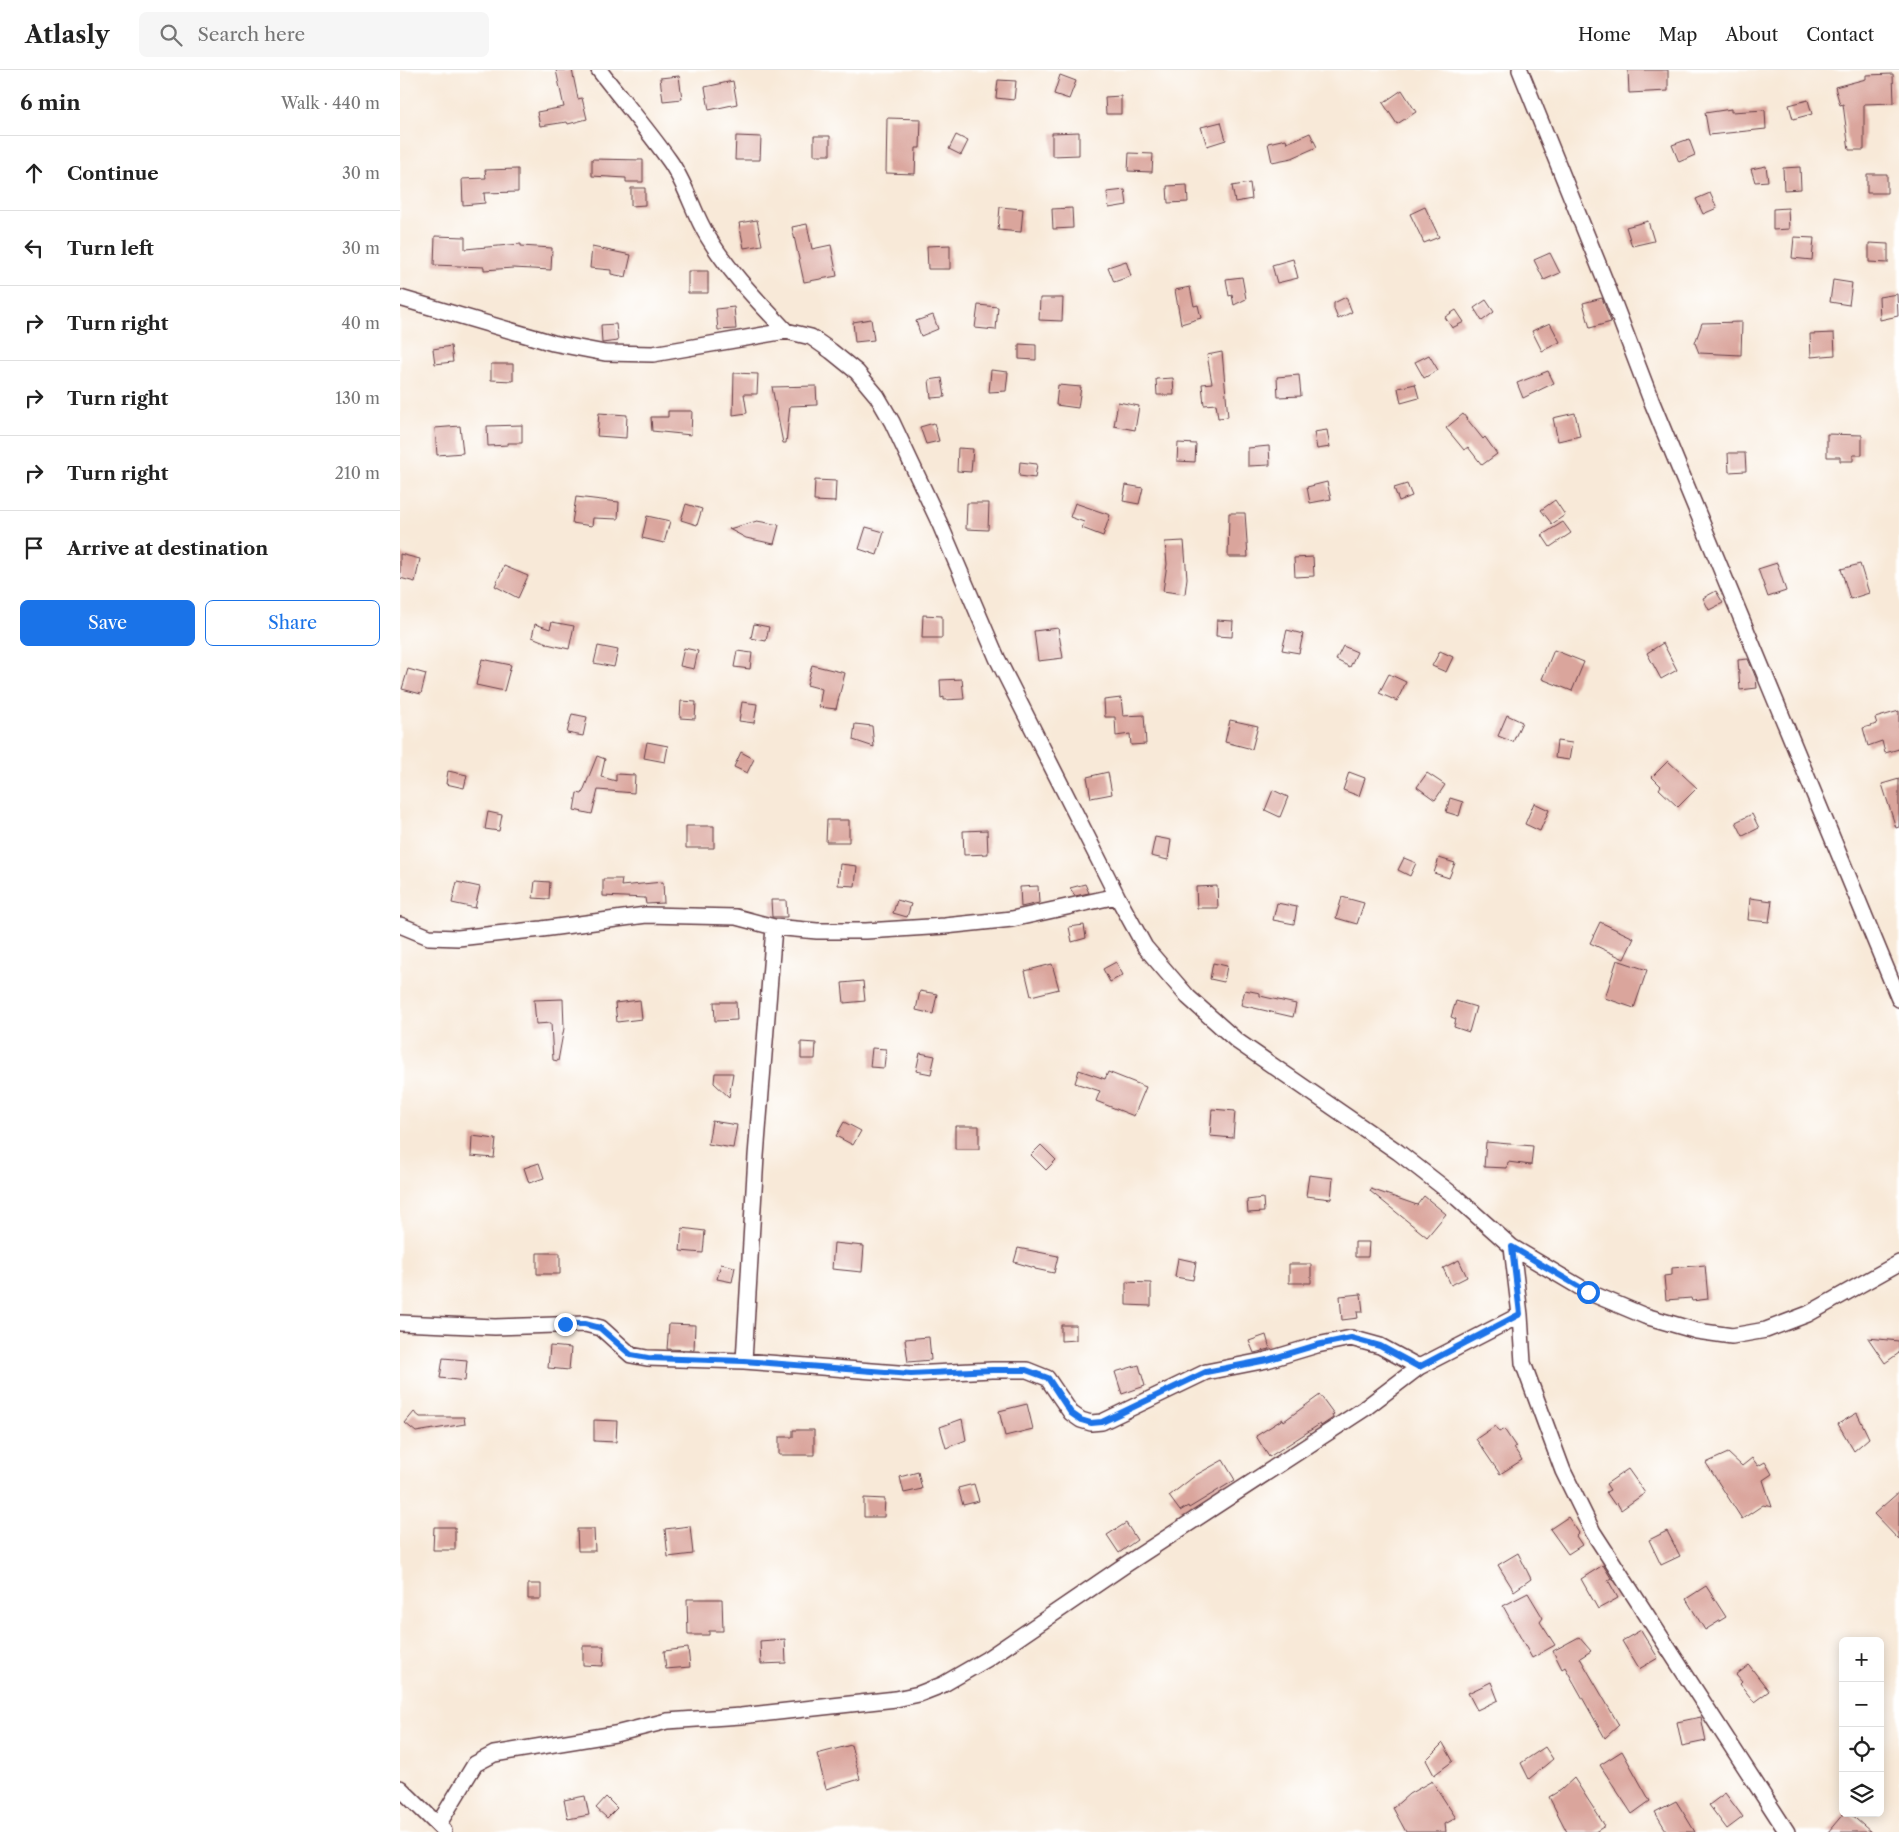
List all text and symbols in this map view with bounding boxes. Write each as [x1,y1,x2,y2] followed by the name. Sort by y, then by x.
[139,12,489,57] search box
[25,20,109,49] text: Atlasly
[157,21,185,49] icon: search
[197,23,305,46] text: Search here
[1578,24,1631,46] text: Home
[1659,24,1697,46] text: Map
[1725,24,1778,46] text: About
[1806,24,1874,46] text: Contact
[20,90,81,115] text: 6 min
[281,93,380,113] text: Walk · 440 m
[20,159,48,187] icon: ahead
[67,162,159,185] text: Continue
[342,163,380,183] text: 30 m
[20,234,48,262] icon: left
[67,237,154,260] text: Turn left
[342,238,380,258] text: 30 m
[20,309,48,337] icon: right
[67,312,168,335] text: Turn right
[341,313,380,333] text: 40 m
[20,384,48,412] icon: right
[67,387,168,410] text: Turn right
[335,388,380,408] text: 130 m
[20,459,48,487] icon: right
[67,462,168,485] text: Turn right
[335,463,380,483] text: 210 m
[20,534,48,562] icon: arrive
[67,537,268,560] text: Arrive at destination
[20,600,195,646] button: Save
[205,600,380,646] button: Share
[1577,1281,1600,1304] route start
[554,1313,577,1336] route end
[1839,1637,1884,1817] map controls
[1839,1637,1884,1682] button: +
[1839,1682,1884,1727] button: −
[1839,1727,1884,1772] button: locate
[1839,1772,1884,1817] button: layers

